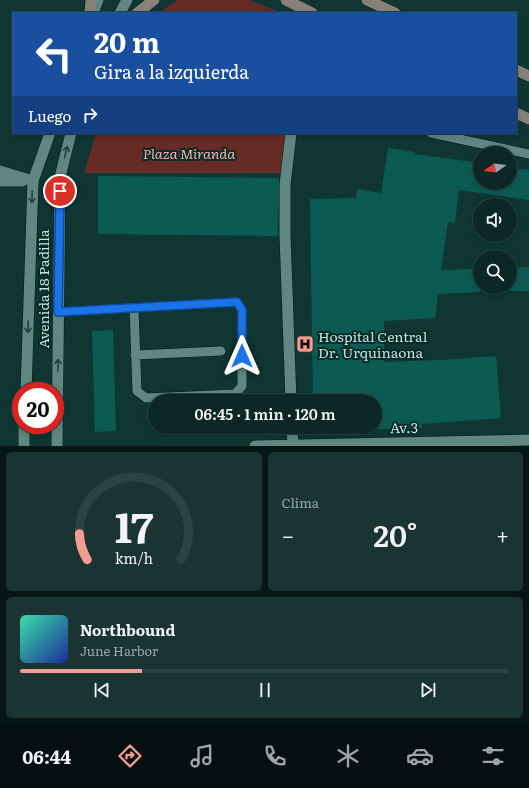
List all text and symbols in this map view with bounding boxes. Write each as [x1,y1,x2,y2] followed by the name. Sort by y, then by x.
[94,20,160,62] text: 20 m
[28,28,80,80] icon: left
[94,58,249,85] text: Gira a la izquierda
[28,104,71,127] text: Luego
[79,104,101,126] icon: right
[143,143,235,163] park label: Plaza Miranda
[63,146,71,159] one-way arrow
[473,146,517,190] north arrow
[473,146,517,294] map controls
[43,174,77,208] pin
[49,180,71,202] icon: arrive
[28,190,36,203] one-way arrow
[473,198,517,242] button: sound
[33,229,53,349] street label: Avenida 18 Padilla
[473,250,517,294] button: search
[24,320,32,333] one-way arrow
[318,326,428,362] place label: Hospital Central Dr. Urquinaona
[295,334,315,354] hospital icon: Hospital Central Dr. Urquinaona
[221,335,263,377] position arrow
[54,359,62,372] one-way arrow
[12,382,64,434] speed limit sign: 20
[194,402,336,425] text: 06:45 · 1 min · 120 m
[390,417,418,437] street label: Av.3
[114,493,153,555] text: 17
[282,493,319,512] text: Clima
[373,512,417,556] text: 20°
[282,518,294,551] text: −
[496,518,509,551] text: +
[115,546,153,567] text: km/h
[80,618,175,641] text: Northbound
[80,641,158,660] text: June Harbor
[91,679,113,701] icon: previous
[254,679,276,701] icon: pause
[417,679,439,701] icon: next
[116,742,144,770] icon: directions
[188,742,216,770] icon: music
[261,742,289,770] icon: phone
[334,742,362,770] icon: climate
[406,742,434,770] icon: car
[479,742,507,770] icon: filters
[22,743,71,770] text: 06:44

